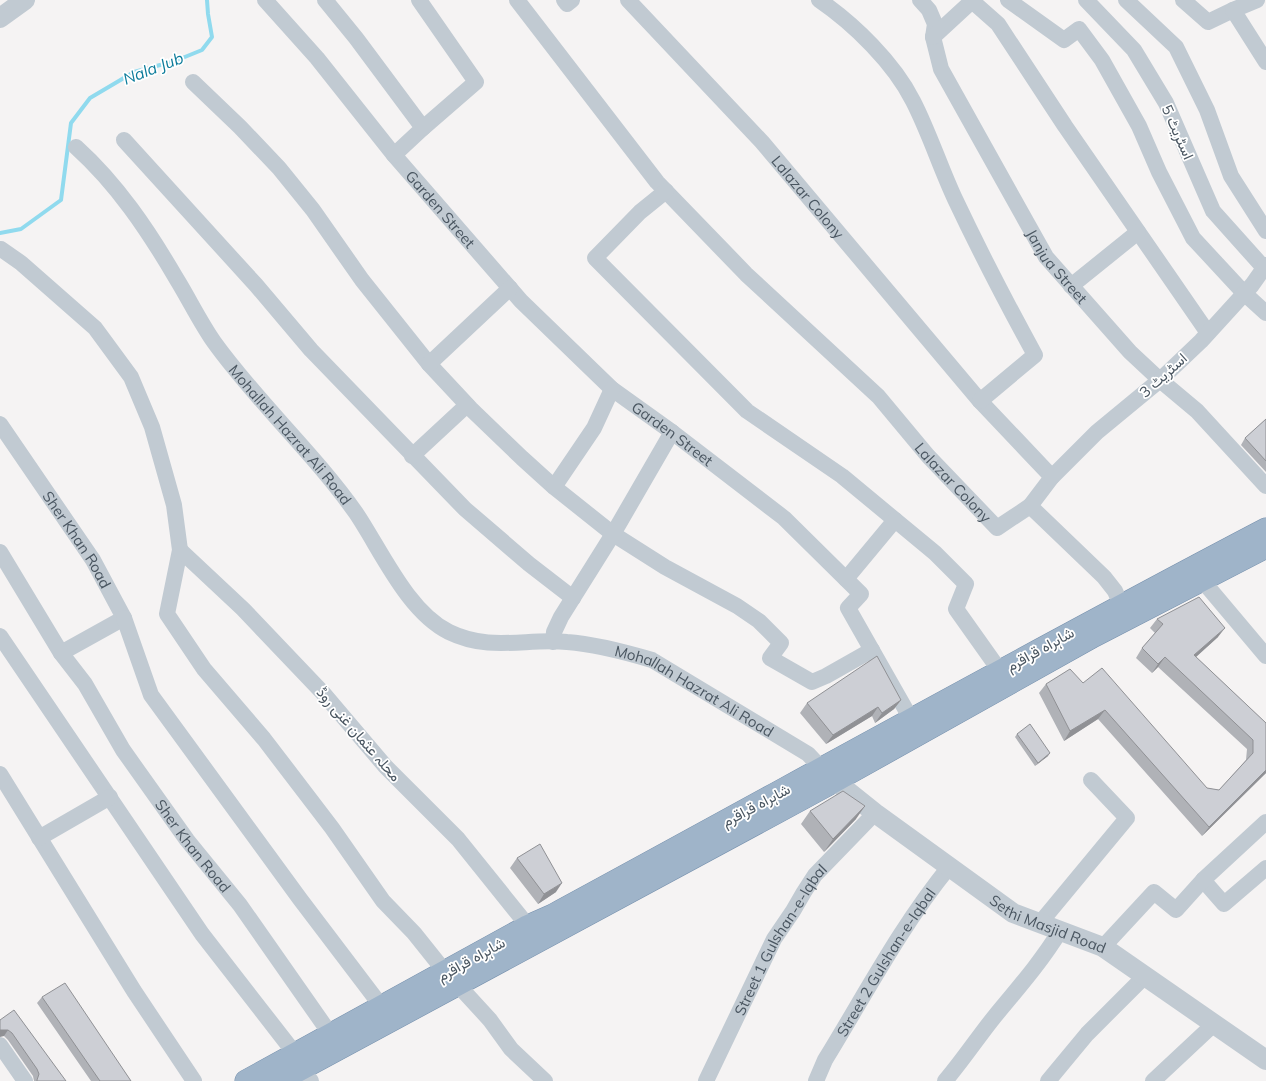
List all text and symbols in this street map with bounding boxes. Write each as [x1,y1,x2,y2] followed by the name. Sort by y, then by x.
[120,47,186,89] water label: Nala Jub
[1158,102,1198,162] street label: اسٹریٹ 5
[768,151,849,242] street label: Lalazar Colony
[402,166,480,252] street label: Garden Street
[1023,225,1092,307] street label: Janjua Street
[1135,349,1191,401] street label: اسٹریٹ 3
[225,360,356,508] street label: Mohallah Hazrat Ali Road
[628,397,717,470] street label: Garden Street
[911,438,996,526] street label: Lalazar Colony
[39,487,116,591] street label: Sher Khan Road
[1003,623,1078,676] street label: شاہراہ قراقرم
[613,641,777,741] street label: Mohallah Hazrat Ali Road
[312,683,405,786] street label: محلہ عثمان غنی روڈ
[719,779,794,832] street label: شاہراہ قراقرم
[151,795,235,896] street label: Sher Khan Road
[729,860,830,1018] street label: Street 1 Gulshan-e-Iqbal
[832,884,939,1040] street label: Street 2 Gulshan-e-Iqbal
[986,890,1109,957] street label: Sethi Masjid Road
[434,933,509,986] street label: شاہراہ قراقرم

